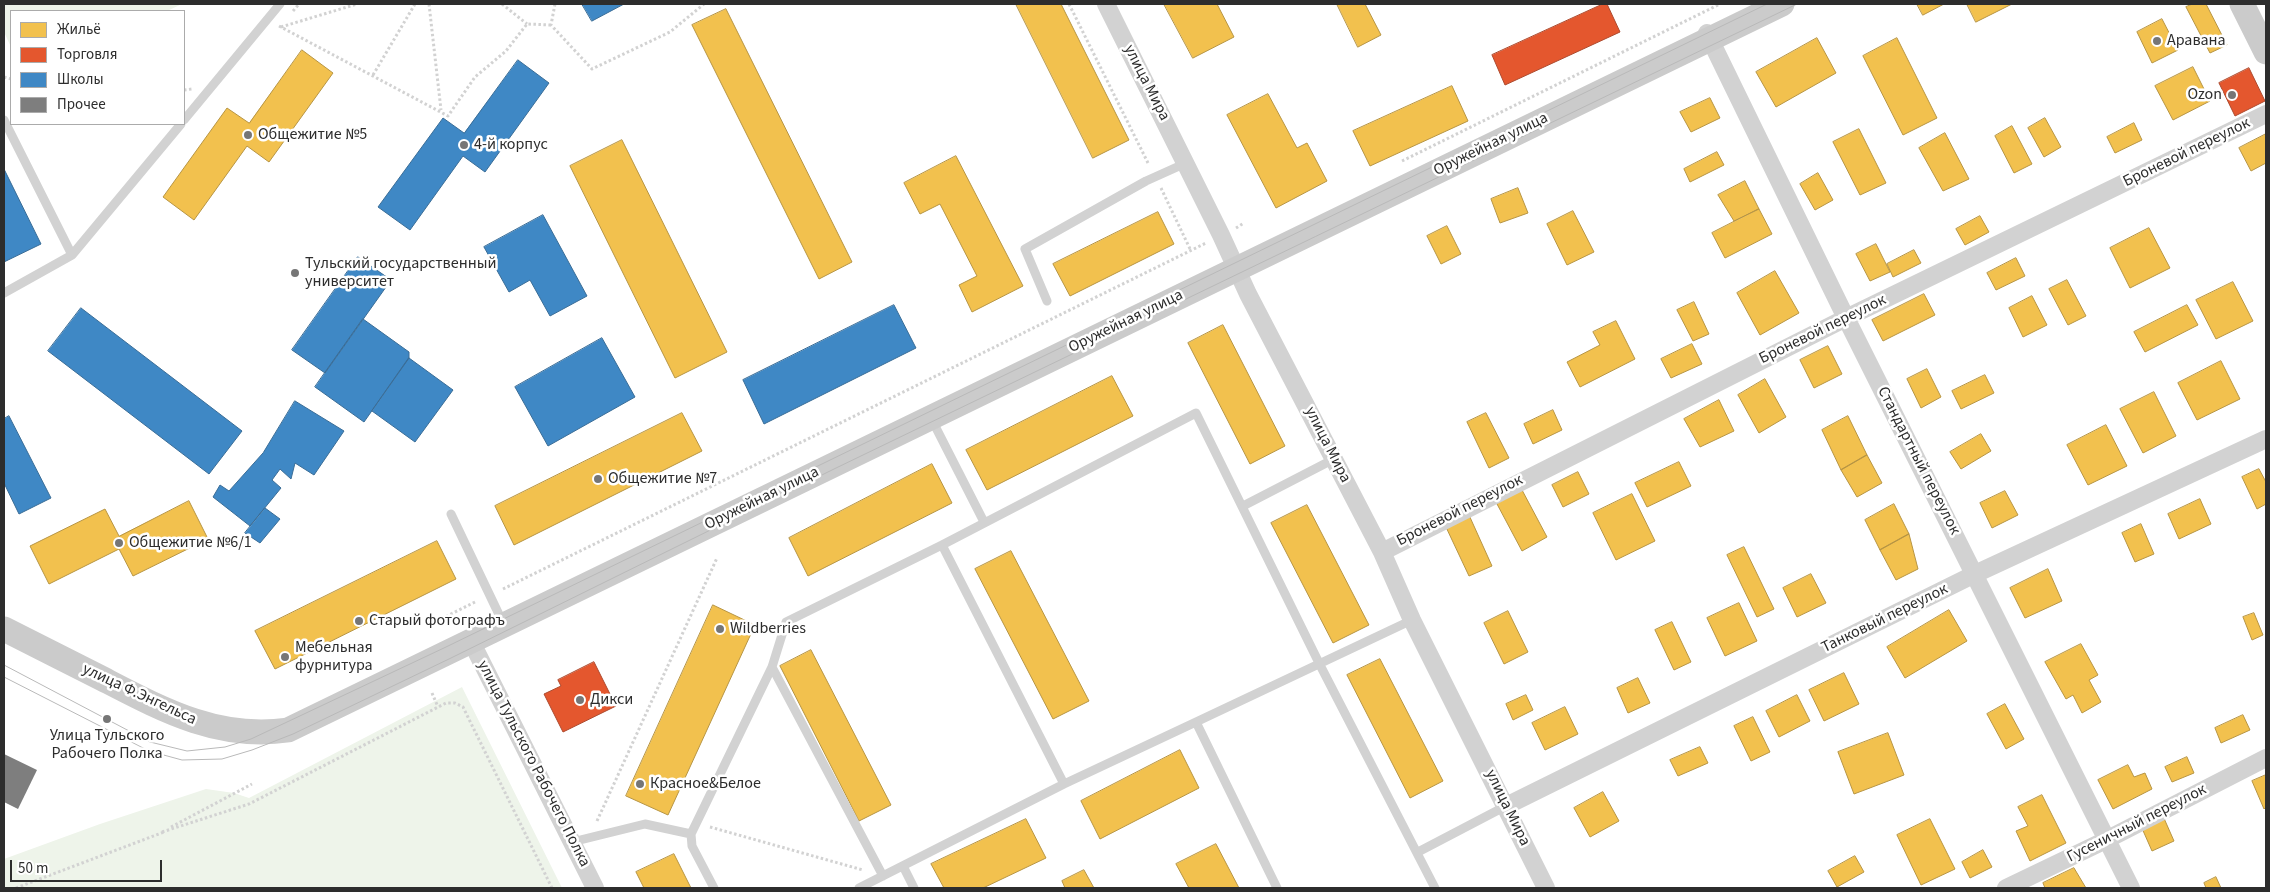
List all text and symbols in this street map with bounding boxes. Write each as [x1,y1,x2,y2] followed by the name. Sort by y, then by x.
[10,10,185,125] legend
[57,19,101,40] text: Жильё
[2167,31,2226,51] place label: Аравана
[2151,35,2163,47] marker: Аравана
[1119,42,1173,124] street label: улица Мира
[57,44,117,65] text: Торговля
[57,69,104,90] text: Школы
[2187,85,2222,105] place label: Ozon
[2226,89,2238,101] marker: Ozon
[57,94,106,115] text: Прочее
[1431,109,1551,181] street label: Оружейная улица
[2120,114,2254,192] street label: Броневой переулок
[258,125,367,145] place label: Общежитие №5
[242,129,254,141] marker: Общежитие №5
[474,135,548,155] place label: 4-й корпус
[458,139,470,151] marker: 4-й корпус
[305,254,496,292] place label: Тульский государственный университет
[289,267,301,279] marker: Тульский государственный университет
[1066,286,1186,358] street label: Оружейная улица
[1756,291,1890,369] street label: Броневой переулок
[1872,384,1964,538] street label: Стандартный переулок
[1300,404,1354,486] street label: улица Мира
[702,463,822,535] street label: Оружейная улица
[608,469,717,489] place label: Общежитие №7
[1394,471,1526,551] street label: Броневой переулок
[592,473,604,485] marker: Общежитие №7
[129,533,252,553] place label: Общежитие №6/1
[113,537,125,549] marker: Общежитие №6/1
[1819,580,1951,658] street label: Танковый переулок
[369,611,505,631] place label: Старый фотографъ
[353,615,365,627] marker: Старый фотографъ
[730,619,806,639] place label: Wildberries
[714,623,726,635] marker: Wildberries
[295,638,373,676] place label: Мебельная фурнитура
[279,651,291,663] marker: Мебельная фурнитура
[472,657,594,871] street label: улица Тульского Рабочего Полка
[79,660,199,730] street label: улица Ф.Энгельса
[590,690,633,710] place label: Дикси
[574,694,586,706] marker: Дикси
[101,713,113,725] marker: Улица Тульского Рабочего Полка
[50,726,164,764] place label: Улица Тульского Рабочего Полка
[1480,767,1534,849] street label: улица Мира
[650,774,761,794] place label: Красное&Белое
[634,778,646,790] marker: Красное&Белое
[2064,781,2210,867] street label: Гусеничный переулок
[12,850,165,882] scale bar
[18,858,48,879] text: 50 m

